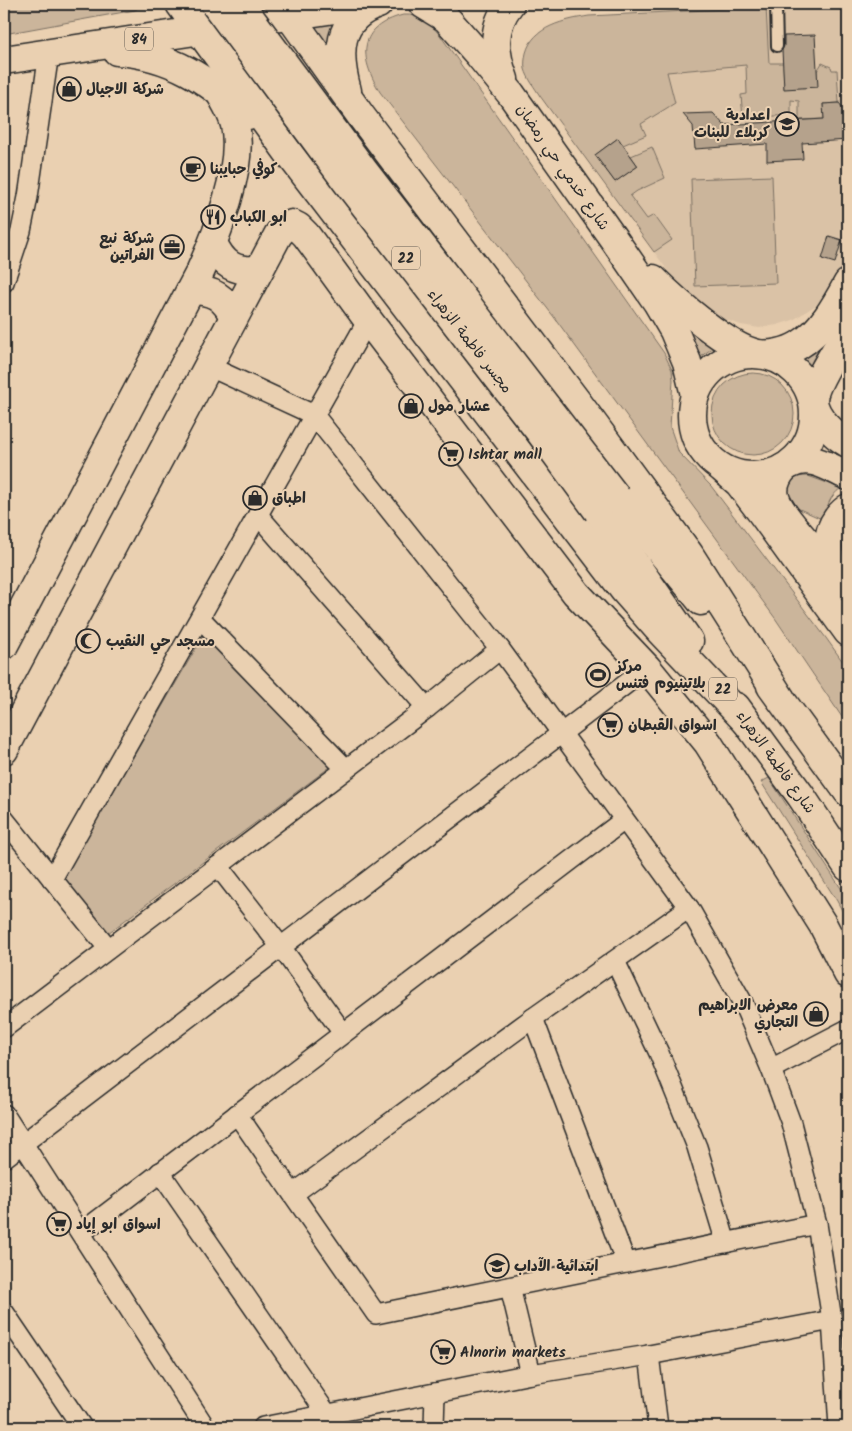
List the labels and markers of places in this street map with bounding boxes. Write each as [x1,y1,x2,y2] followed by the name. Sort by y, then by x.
[56,76,82,102] shop icon: شركة الاجيال
[86,78,164,102] place label: شركة الاجيال
[694,104,770,145] place label: اعدادية كربلاء للبنات
[774,111,800,137] school or university icon: اعدادية كربلاء للبنات
[180,156,206,182] cafe icon: كوفي حبايبنا
[210,158,278,182] place label: كوفي حبايبنا
[200,204,226,230] restaurant icon: ابو الكباب
[230,206,287,230] place label: ابو الكباب
[99,227,154,268] place label: شركة نبع الفراتين
[159,234,185,260] office icon: شركة نبع الفراتين
[398,393,424,419] shop icon: عشار مول
[428,395,490,419] place label: عشار مول
[438,441,464,467] supermarket icon: Ishtar mall
[468,443,542,467] place label: Ishtar mall
[242,485,268,511] shop icon: اطباق
[272,487,306,511] place label: اطباق
[75,628,101,654] mosque icon: مسجد حي النقيب
[106,630,215,655] place label: مسجد حي النقيب
[614,655,706,696] place label: مركز بلاتينيوم فتنس
[585,662,611,688] sports icon: مركز بلاتينيوم فتنس
[597,712,623,738] supermarket icon: اسواق القبطان
[628,714,717,738] place label: اسواق القبطان
[698,994,798,1035] place label: معرض الابراهيم التجاري
[803,1001,829,1027] shop icon: معرض الابراهيم التجاري
[46,1211,72,1237] supermarket icon: اسواق ابو إياد
[76,1213,161,1237] place label: اسواق ابو إياد
[484,1253,510,1279] school or university icon: ابتدائية الآداب
[514,1255,599,1279] place label: ابتدائية الآداب
[430,1339,456,1365] supermarket icon: Alnorin markets
[460,1341,566,1365] place label: Alnorin markets

